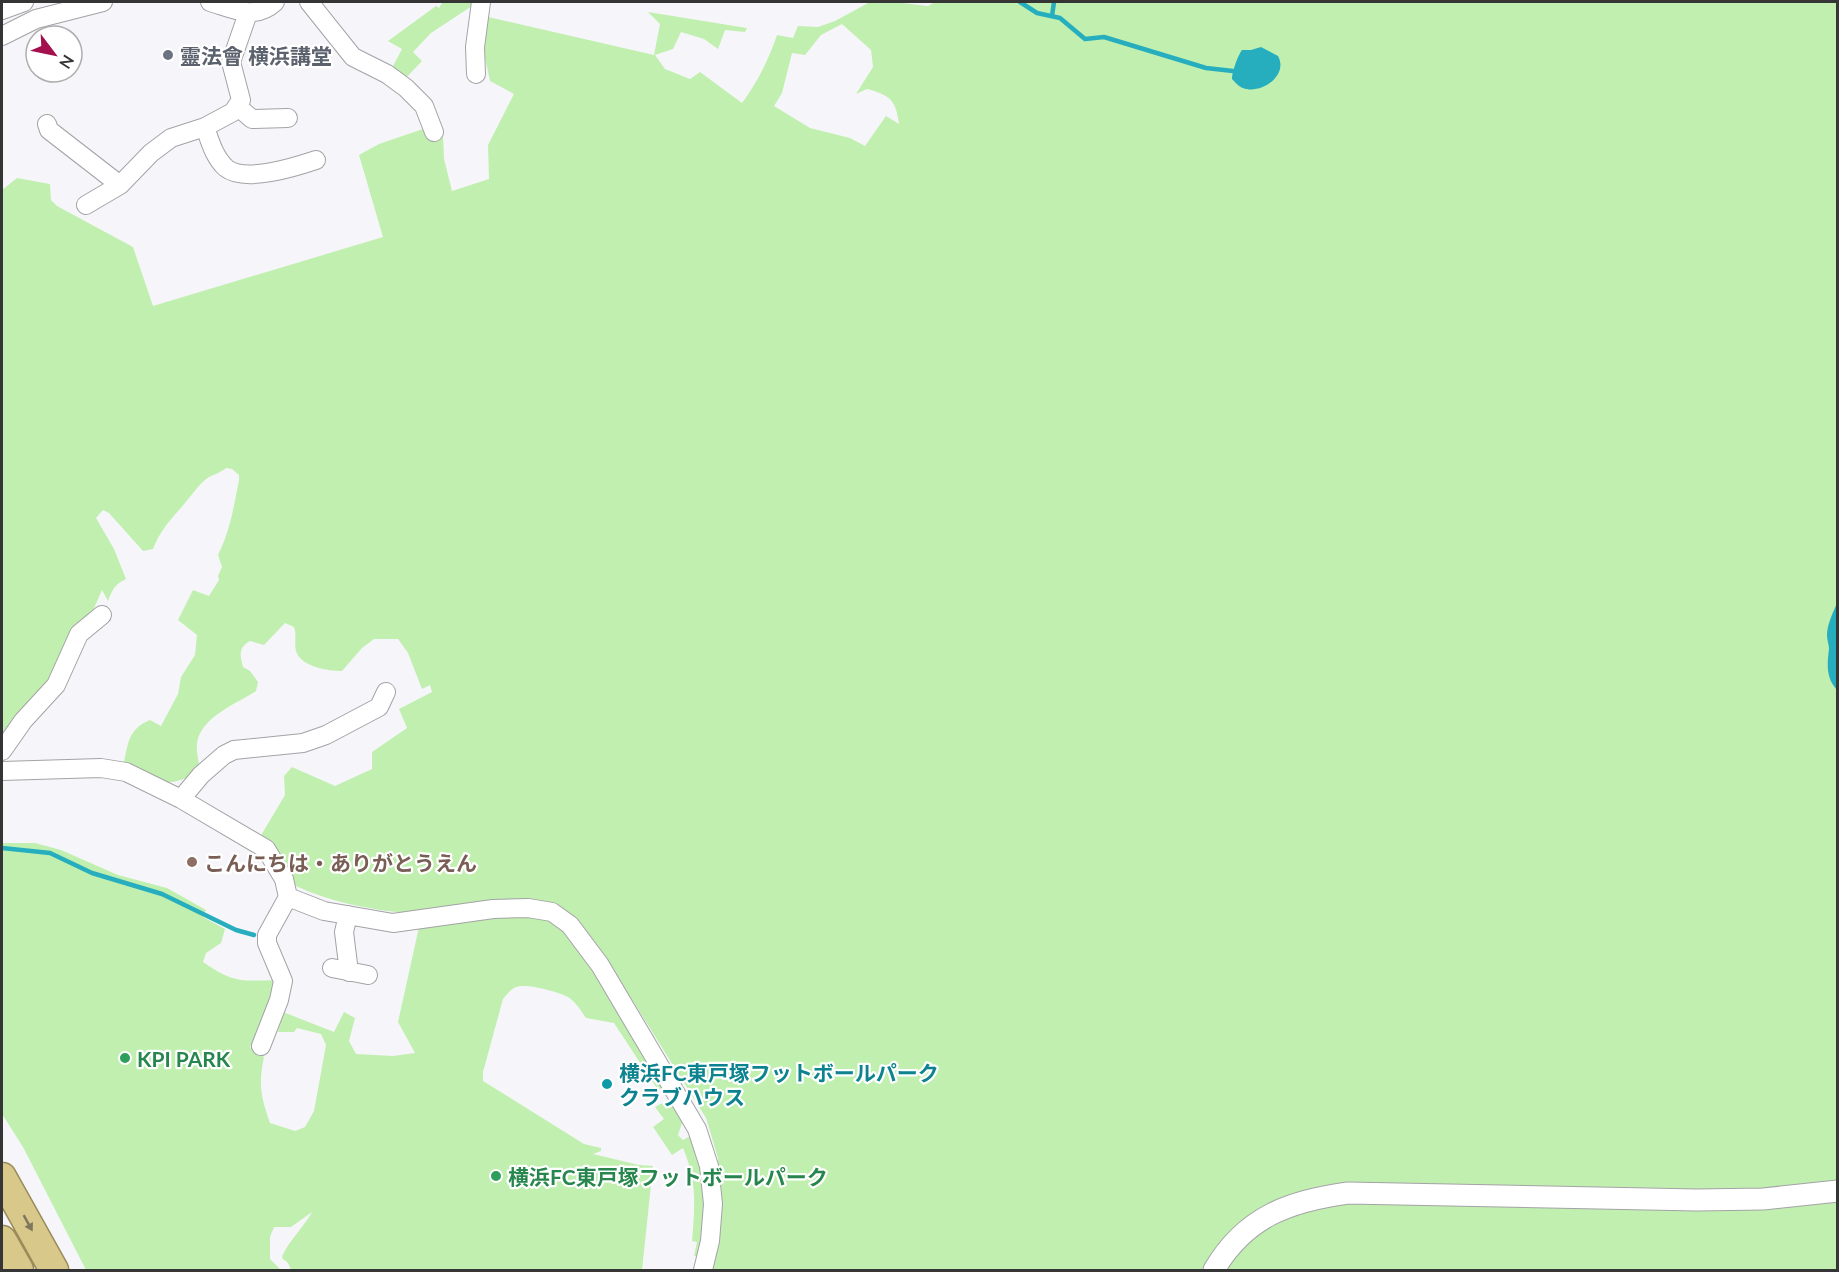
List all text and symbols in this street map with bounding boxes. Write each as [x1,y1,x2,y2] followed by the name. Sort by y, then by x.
[24,24,84,84] north arrow
[180,43,332,68] place label: 靈法會 横浜講堂
[161,48,175,62] marker: 靈法會 横浜講堂
[56,52,78,72] text: N
[204,850,477,875] place label: こんにちは・ありがとうえん
[185,855,199,869] marker: こんにちは・ありがとうえん
[137,1046,231,1071] place label: KPI PARK
[118,1051,132,1065] marker: KPI PARK
[619,1060,939,1109] place label: 横浜FC東戸塚フットボールパーク クラブハウス
[600,1077,614,1091] marker: 横浜FC東戸塚フットボールパーク クラブハウス
[508,1164,828,1189] place label: 横浜FC東戸塚フットボールパーク
[489,1169,503,1183] marker: 横浜FC東戸塚フットボールパーク
[23,1215,33,1232] one-way arrow

